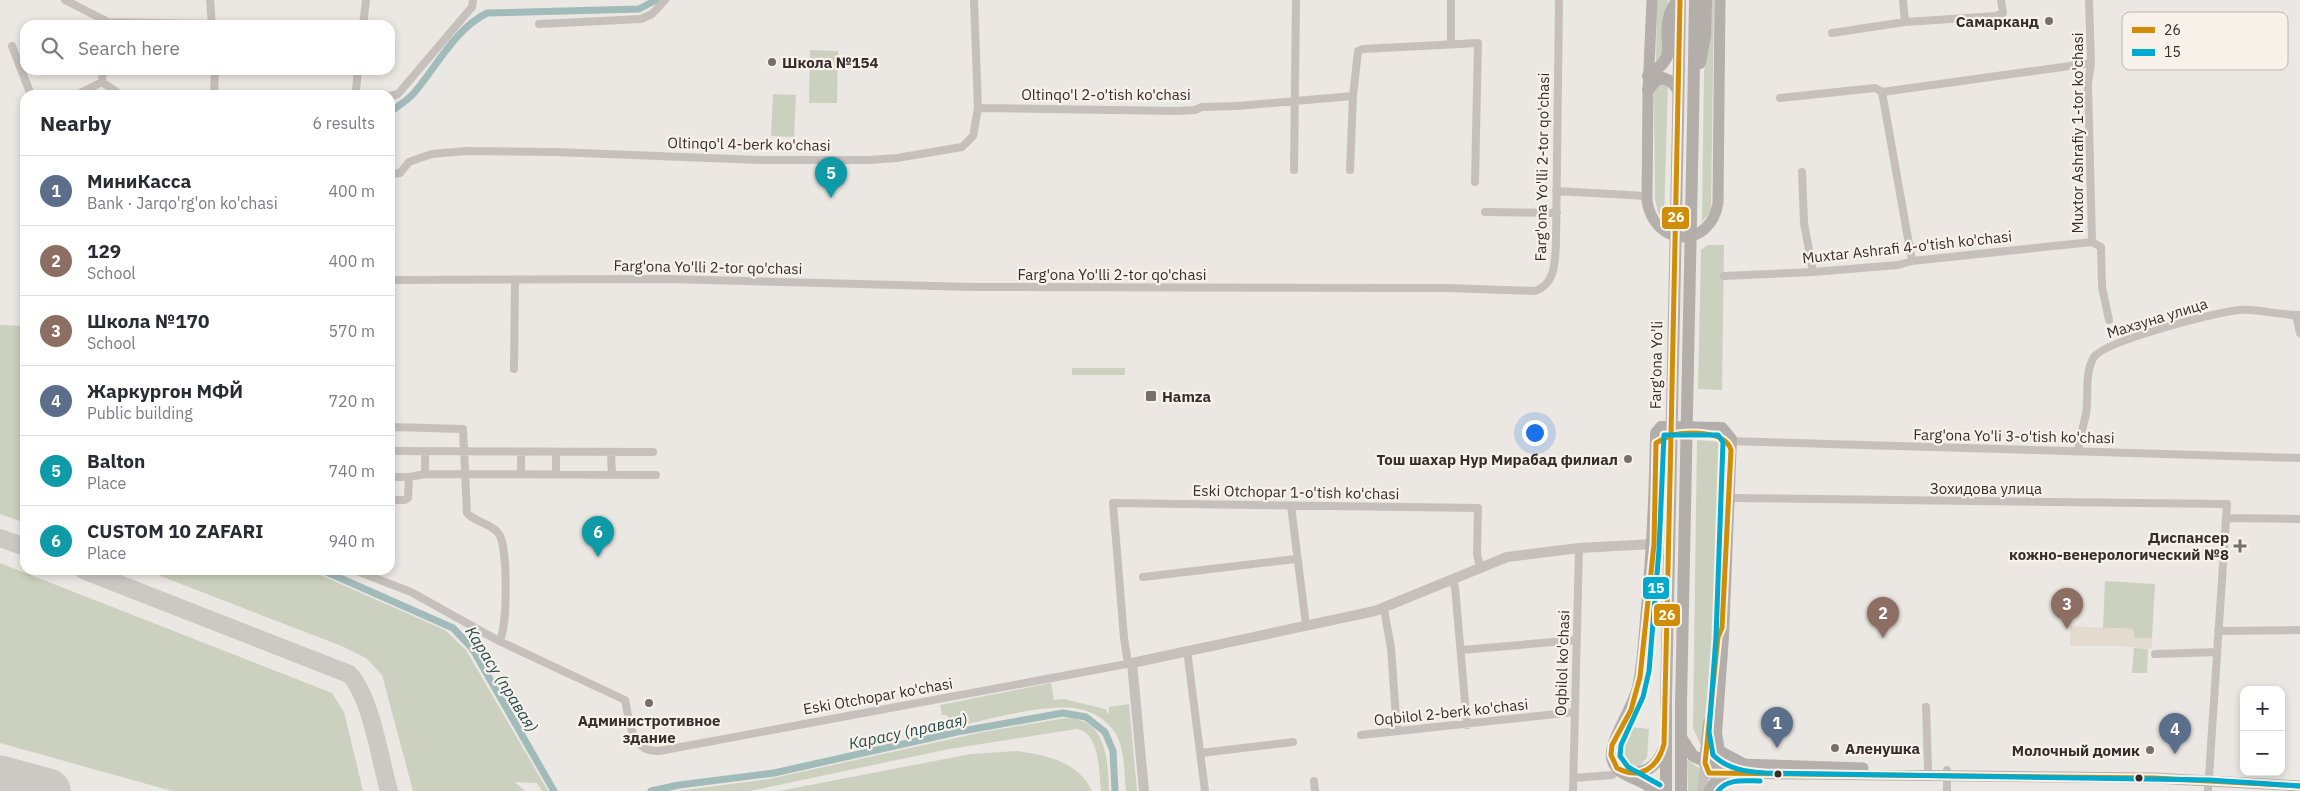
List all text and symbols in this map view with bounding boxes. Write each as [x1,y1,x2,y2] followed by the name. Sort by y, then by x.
[1956,12,2039,31] place label: Самарканд
[2122,12,2288,70] legend
[2043,15,2055,27] marker: Самарканд
[20,20,395,75] search box
[2164,21,2181,39] text: 26
[2068,32,2087,234] street label: Muxtor Ashrafiy 1-tor ko'chasi
[38,34,66,62] icon: search
[78,36,180,60] text: Search here
[2164,43,2181,61] text: 15
[782,53,879,72] place label: Школа №154
[766,56,778,68] marker: Школа №154
[1531,72,1553,262] street label: Farg'ona Yo'lli 2-tor qo'chasi
[1021,85,1191,104] street label: Oltinqo'l 2-o'tish ko'chasi
[40,109,111,137] text: Nearby
[312,113,375,133] text: 6 results
[667,133,831,155] street label: Oltinqo'l 4-berk ko'chasi
[815,157,847,198] pin: 5
[87,169,191,193] text: МиниКасса
[51,181,61,201] text: 1
[328,181,375,201] text: 400 m
[87,193,278,213] text: Bank · Jarqo'rg'on ko'chasi
[1661,206,1690,230] line badge: 26
[1668,208,1684,226] text: 26
[1801,227,2013,267] street label: Muxtar Ashrafi 4-o'tish ko'chasi
[87,239,121,263] text: 129
[51,251,61,271] text: 2
[328,251,375,271] text: 400 m
[613,256,803,278] street label: Farg'ona Yo'lli 2-tor qo'chasi
[87,263,136,283] text: School
[1018,265,1206,284] street label: Farg'ona Yo'lli 2-tor qo'chasi
[2104,294,2210,342] street label: Махзуна улица
[87,309,209,333] text: Школа №170
[51,321,61,341] text: 3
[328,321,375,341] text: 570 m
[1646,321,1666,409] street label: Farg'ona Yo'li
[87,333,136,353] text: School
[87,379,243,403] text: Жаркургон МФЙ
[1162,387,1212,406] place label: Hamza
[1144,389,1158,403] marker: Hamza
[51,391,61,411] text: 4
[328,391,375,411] text: 720 m
[87,403,193,423] text: Public building
[1522,420,1548,446] your location
[1913,425,2115,447] street label: Farg'ona Yo'li 3-o'tish ko'chasi
[87,449,145,473] text: Balton
[1377,450,1618,469] place label: Тош шахар Нур Мирабад филиал
[1622,453,1634,465] marker: Тош шахар Нур Мирабад филиал
[51,461,61,481] text: 5
[328,461,375,481] text: 740 m
[87,473,126,493] text: Place
[1930,479,2042,498] street label: Зохидова улица
[1192,481,1400,503] street label: Eski Otchopar 1-o'tish ko'chasi
[582,516,614,557] pin: 6
[87,519,264,543] text: CUSTOM 10 ZAFARI
[2009,528,2229,564] place label: Диспансер кожно-венерологический №8
[51,531,61,551] text: 6
[328,531,375,551] text: 940 m
[2233,539,2247,553] marker: Диспансер кожно-венерологический №8
[87,543,126,563] text: Place
[1642,576,1670,600] line badge: 15
[1648,579,1664,597] text: 15
[2051,588,2083,629] pin: 3
[1867,597,1899,638] pin: 2
[1653,603,1681,627] line badge: 26
[1659,606,1675,624] text: 26
[1551,610,1573,716] street label: Oqbilol ko'chasi
[461,622,543,736] water label: Карасу (правая)
[802,673,954,719] street label: Eski Otchopar ko'chasi
[2240,686,2285,776] map controls
[2240,686,2285,731] button: +
[1373,694,1529,730] street label: Oqbilol 2-berk ko'chasi
[643,697,655,709] marker: Администротивное здание
[1761,707,1793,748] pin: 1
[847,709,969,753] water label: Карасу (правая)
[578,711,720,747] place label: Администротивное здание
[2159,713,2191,754] pin: 4
[2240,731,2285,776] button: −
[1845,739,1921,758] place label: Аленушка
[2012,741,2140,760] place label: Молочный домик
[1829,742,1841,754] marker: Аленушка
[2144,744,2156,756] marker: Молочный домик
[1773,769,1783,779] unlabelled marker
[2134,773,2144,783] unlabelled marker

